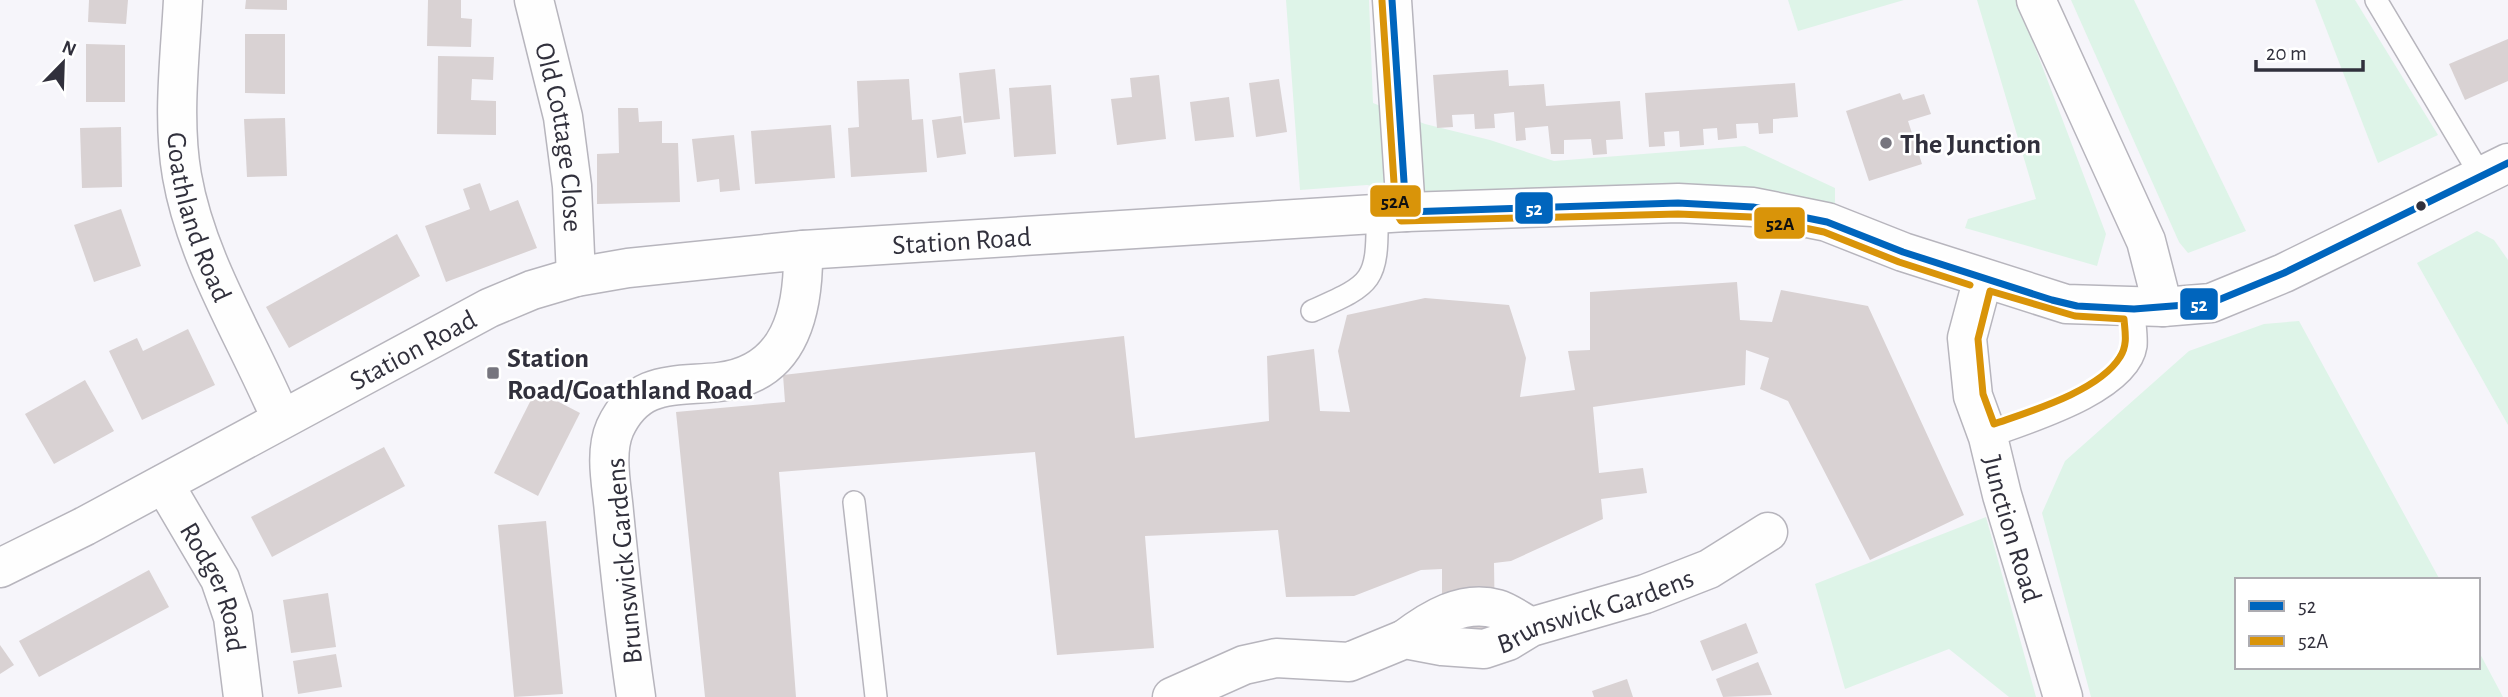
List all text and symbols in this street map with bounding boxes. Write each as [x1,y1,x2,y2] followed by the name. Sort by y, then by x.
[28,28,98,98] north arrow
[2256,28,2363,72] scale bar
[59,37,79,60] text: N
[529,40,586,233] street label: Old Cottage Close
[2266,43,2307,64] text: 20 m
[161,131,235,306] street label: Goathland Road
[1900,131,2041,159] place label: The Junction
[1878,135,1894,151] marker: The Junction
[1369,184,1422,218] line badge: 52A
[1514,191,1554,225] line badge: 52
[1381,193,1410,212] text: 52A
[2414,199,2428,213] unlabelled marker
[1525,200,1543,219] text: 52
[1753,206,1806,240] line badge: 52A
[1766,215,1795,234] text: 52A
[891,224,1032,260] street label: Station Road
[2179,287,2219,321] line badge: 52
[2190,296,2208,315] text: 52
[346,306,481,396] street label: Station Road
[507,345,753,405] place label: Station Road/Goathland Road
[485,365,501,381] marker: Station Road/Goathland Road
[1977,453,2046,606] street label: Junction Road
[602,457,648,665] street label: Brunswick Gardens
[174,518,249,654] street label: Rodger Road
[1494,564,1698,660] street label: Brunswick Gardens
[2235,578,2480,669] legend
[2298,596,2316,617] text: 52
[2298,631,2328,652] text: 52A

